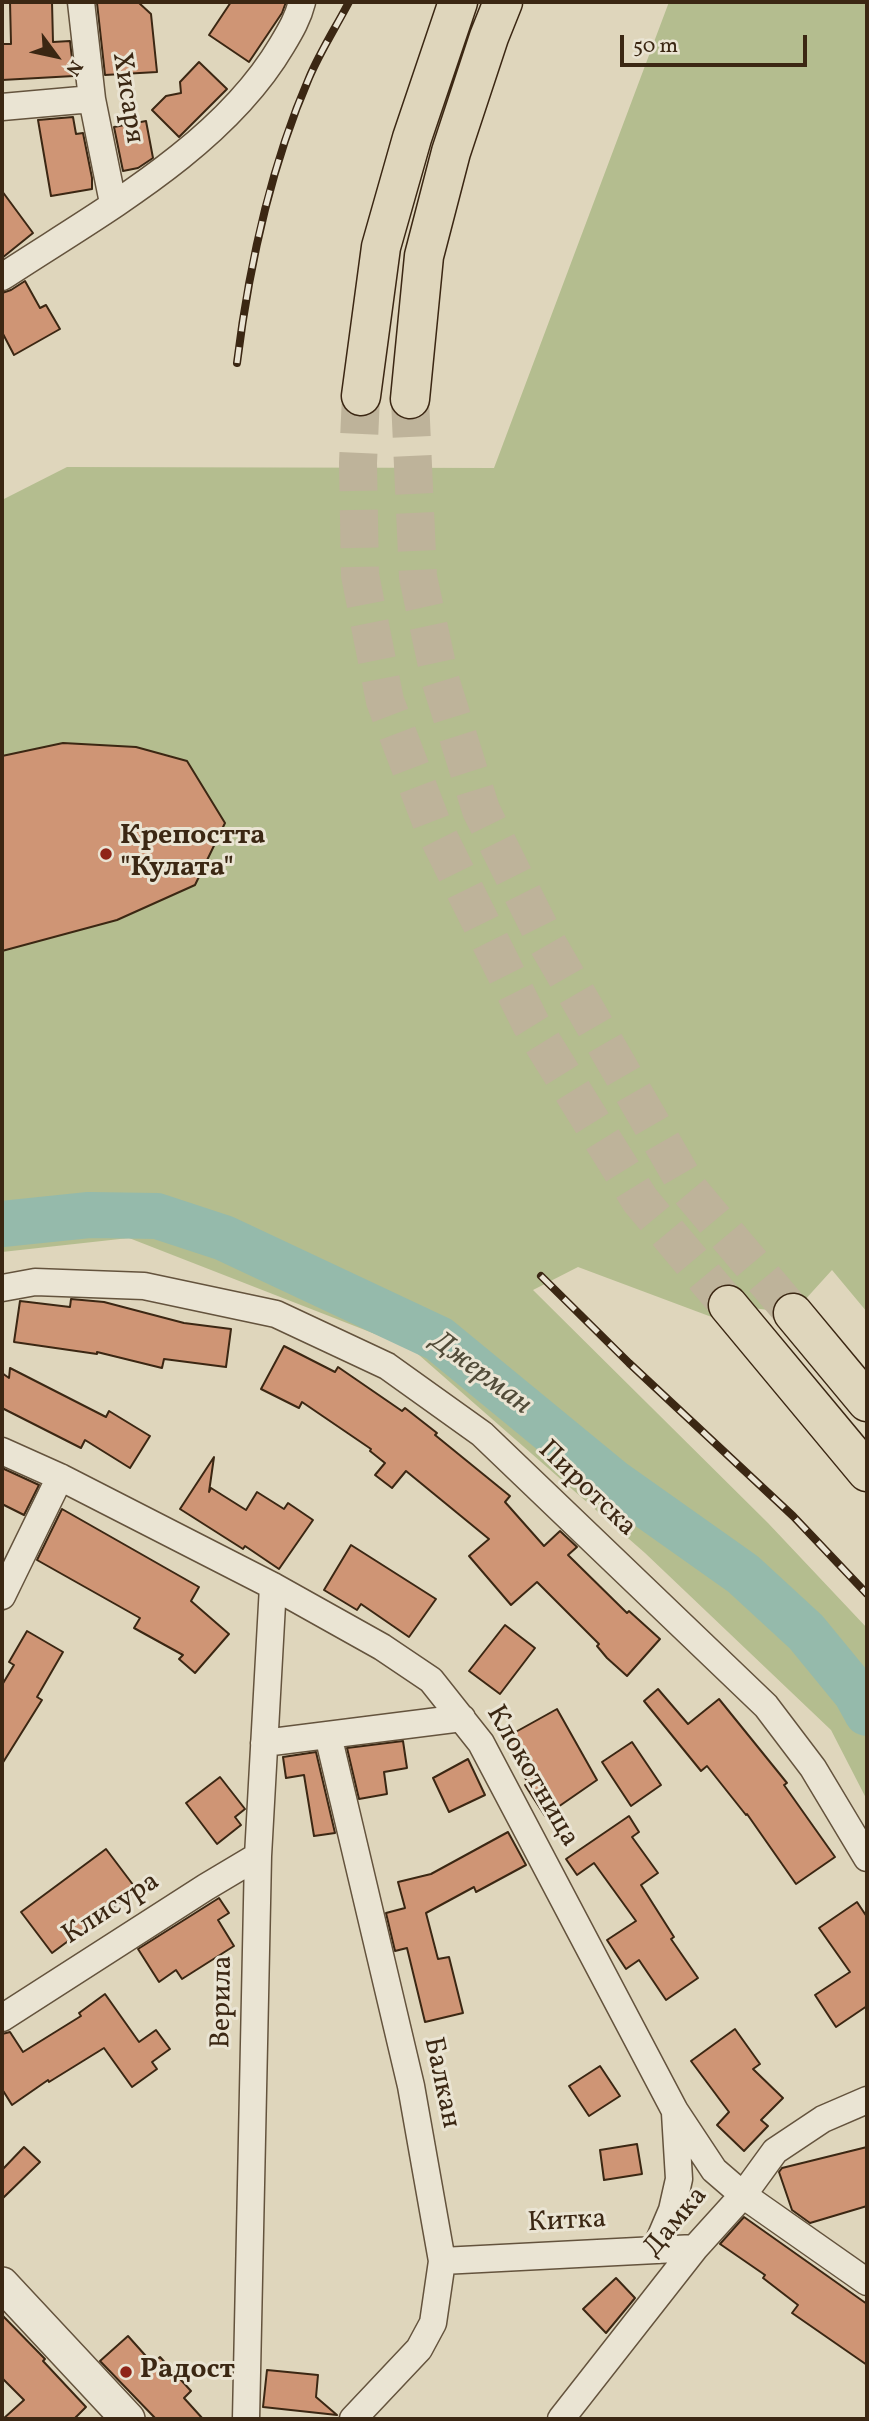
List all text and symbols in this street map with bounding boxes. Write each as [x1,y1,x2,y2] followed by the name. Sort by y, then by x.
[21,21,91,91] north arrow
[624,21,811,65] scale bar
[633,32,678,61] text: 50 m
[102,50,150,146] street label: Хисаря
[59,55,88,80] text: N
[120,821,266,887] place label: Крепостта "Кулата"
[98,846,114,862] marker: Крепостта "Кулата"
[422,1325,538,1425] water label: Джерман
[530,1435,642,1545] street label: Пиротска
[477,1700,585,1854] street label: Клокотница
[57,1866,167,1954] street label: Клисура
[206,1955,242,2049] street label: Верила
[414,2034,466,2132] street label: Балкан
[638,2181,716,2265] street label: Дамка
[527,2204,607,2242] street label: Китка
[140,2355,235,2389] place label: Радост
[118,2364,134,2380] marker: Радост

